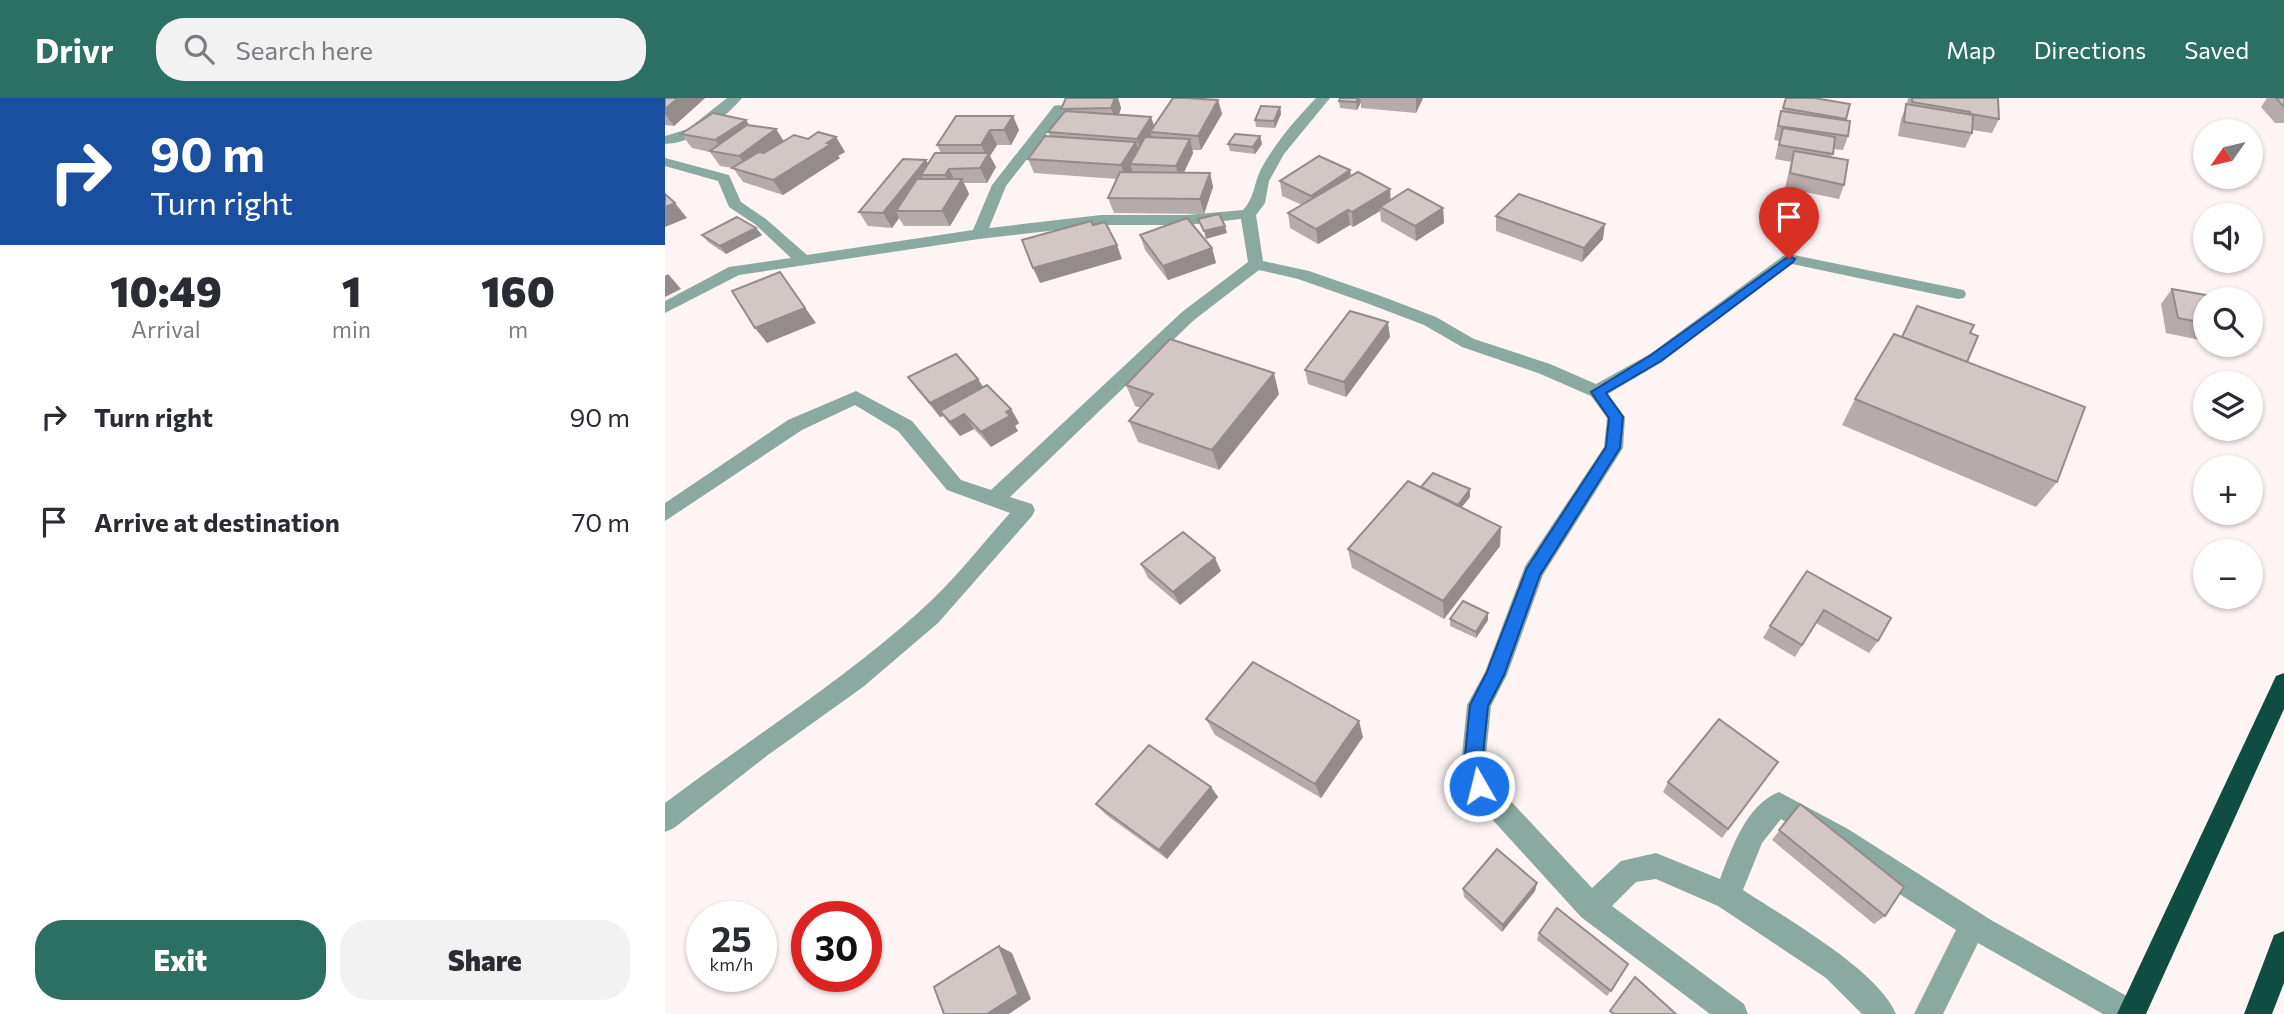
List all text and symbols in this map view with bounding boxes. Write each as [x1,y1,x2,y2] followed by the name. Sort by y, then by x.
[156,18,646,81] search box
[35,29,114,70] text: Drivr
[180,30,218,68] icon: search
[236,34,373,65] text: Search here
[1946,35,1996,64] text: Map
[2034,35,2146,64] text: Directions
[2184,35,2249,64] text: Saved
[2193,119,2263,189] north arrow
[2193,119,2263,609] map controls
[150,122,265,182] text: 90 m
[35,126,126,217] icon: right
[150,182,293,222] text: Turn right
[1759,187,1819,259] pin
[1770,198,1808,236] icon: arrive
[2193,203,2263,273] button: sound
[110,264,222,316] text: 10:49
[342,264,361,316] text: 1
[481,264,555,316] text: 160
[2193,287,2263,357] button: search
[131,315,201,343] text: Arrival
[332,315,371,343] text: min
[508,315,528,343] text: m
[2193,371,2263,441] button: layers
[35,398,73,436] icon: right
[94,401,213,432] text: Turn right
[570,401,630,432] text: 90 m
[2193,455,2263,525] button: +
[35,503,73,541] icon: arrive
[94,506,340,537] text: Arrive at destination
[572,506,630,537] text: 70 m
[2193,539,2263,609] button: −
[1442,749,1516,823] position arrow
[791,901,882,992] speed limit sign: 30
[711,916,752,959] text: 25
[35,920,326,1000] button: Exit
[340,920,630,1000] button: Share
[710,953,753,975] text: km/h

